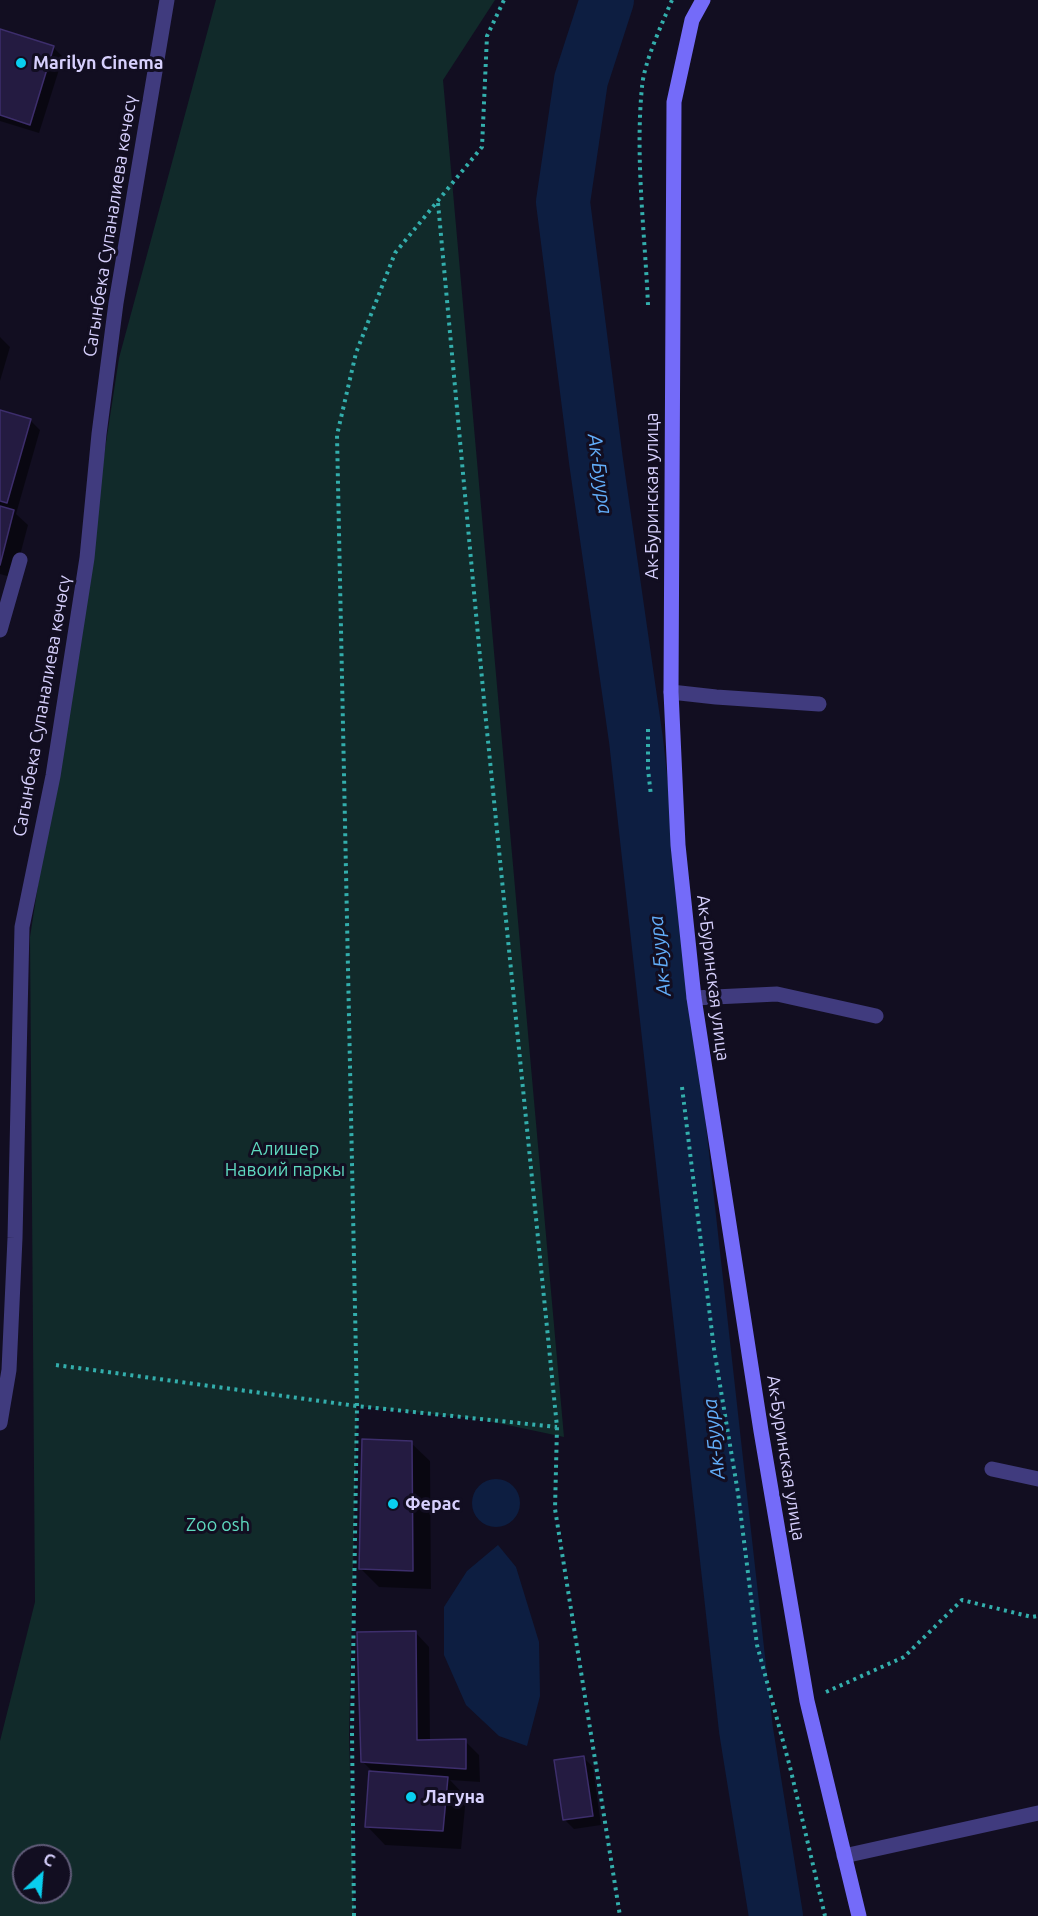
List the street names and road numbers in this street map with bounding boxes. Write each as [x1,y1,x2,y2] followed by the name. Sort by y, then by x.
[79,94,141,358] street label: Сагынбека Супаналиева көчөсү
[641,412,663,580] street label: Ак-Буринская улица
[8,574,76,838] street label: Сагынбека Супаналиева көчөсү
[692,894,734,1062] street label: Ак-Буринская улица
[762,1374,810,1542] street label: Ак-Буринская улица

